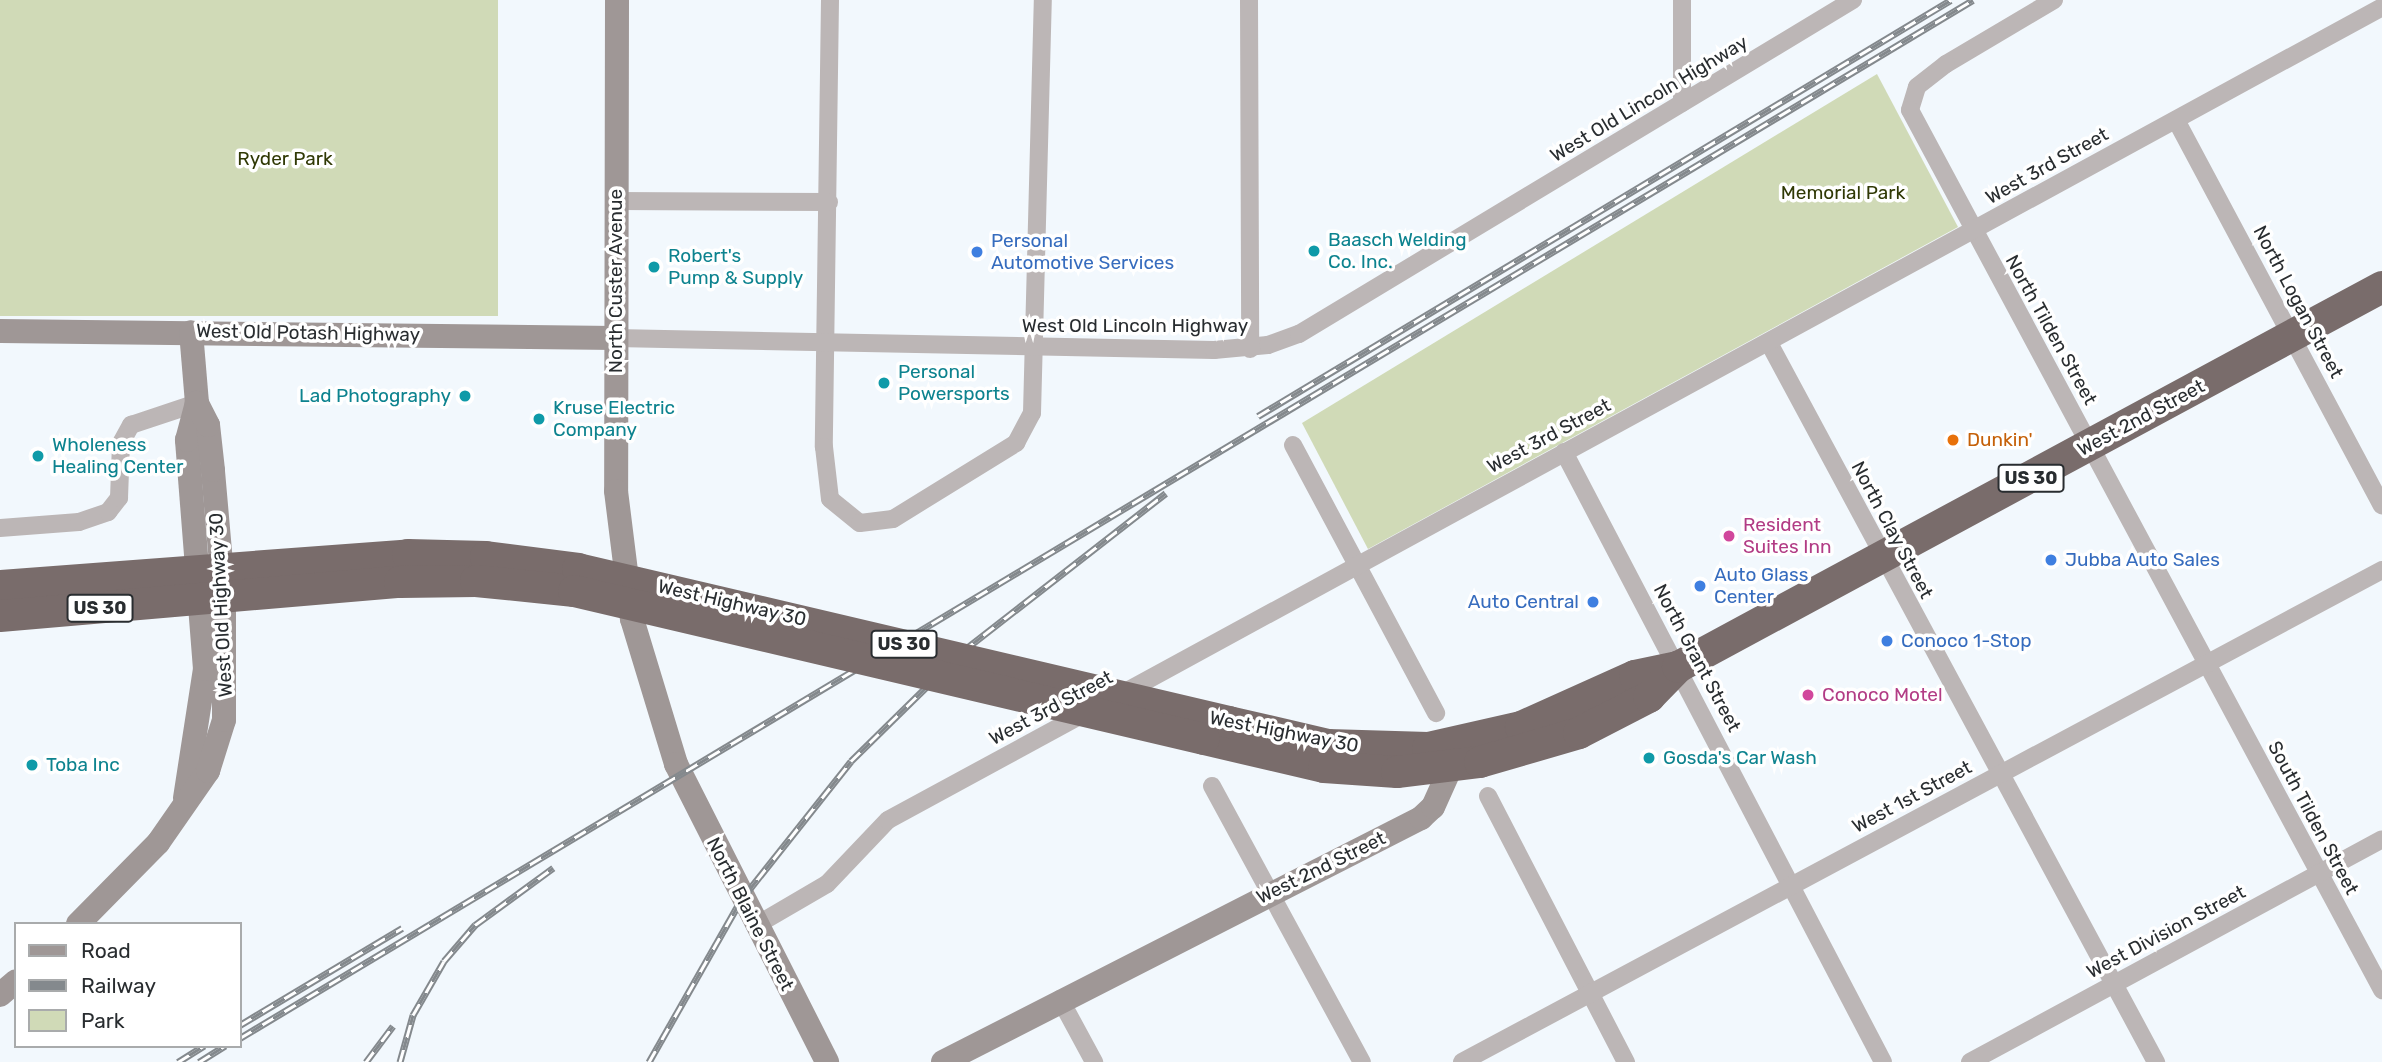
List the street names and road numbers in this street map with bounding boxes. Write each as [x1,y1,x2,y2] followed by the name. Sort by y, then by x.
[1546,31,1752,167] street label: West Old Lincoln Highway
[1982,123,2112,209] street label: West 3rd Street
[605,188,627,374] street label: North Custer Avenue
[2248,222,2348,382] street label: North Logan Street
[2000,251,2102,409] street label: North Tilden Street
[1022,315,1248,337] street label: West Old Lincoln Highway
[196,320,420,346] street label: West Old Potash Highway
[2073,375,2209,461] street label: West 2nd Street
[1483,394,1615,478] street label: West 3rd Street
[1846,457,1938,603] street label: North Clay Street
[1996,464,2066,492] road number: US 30
[205,512,237,698] street label: West Old Highway 30
[655,575,809,631] street label: West Highway 30
[1648,580,1746,736] street label: North Grant Street
[65,594,135,622] road number: US 30
[869,630,939,658] road number: US 30
[985,666,1117,750] street label: West 3rd Street
[1207,706,1361,758] street label: West Highway 30
[2263,737,2363,899] street label: South Tilden Street
[1848,756,1976,838] street label: West 1st Street
[1253,827,1389,909] street label: West 2nd Street
[701,833,799,995] street label: North Blaine Street
[2083,881,2249,983] street label: West Division Street

